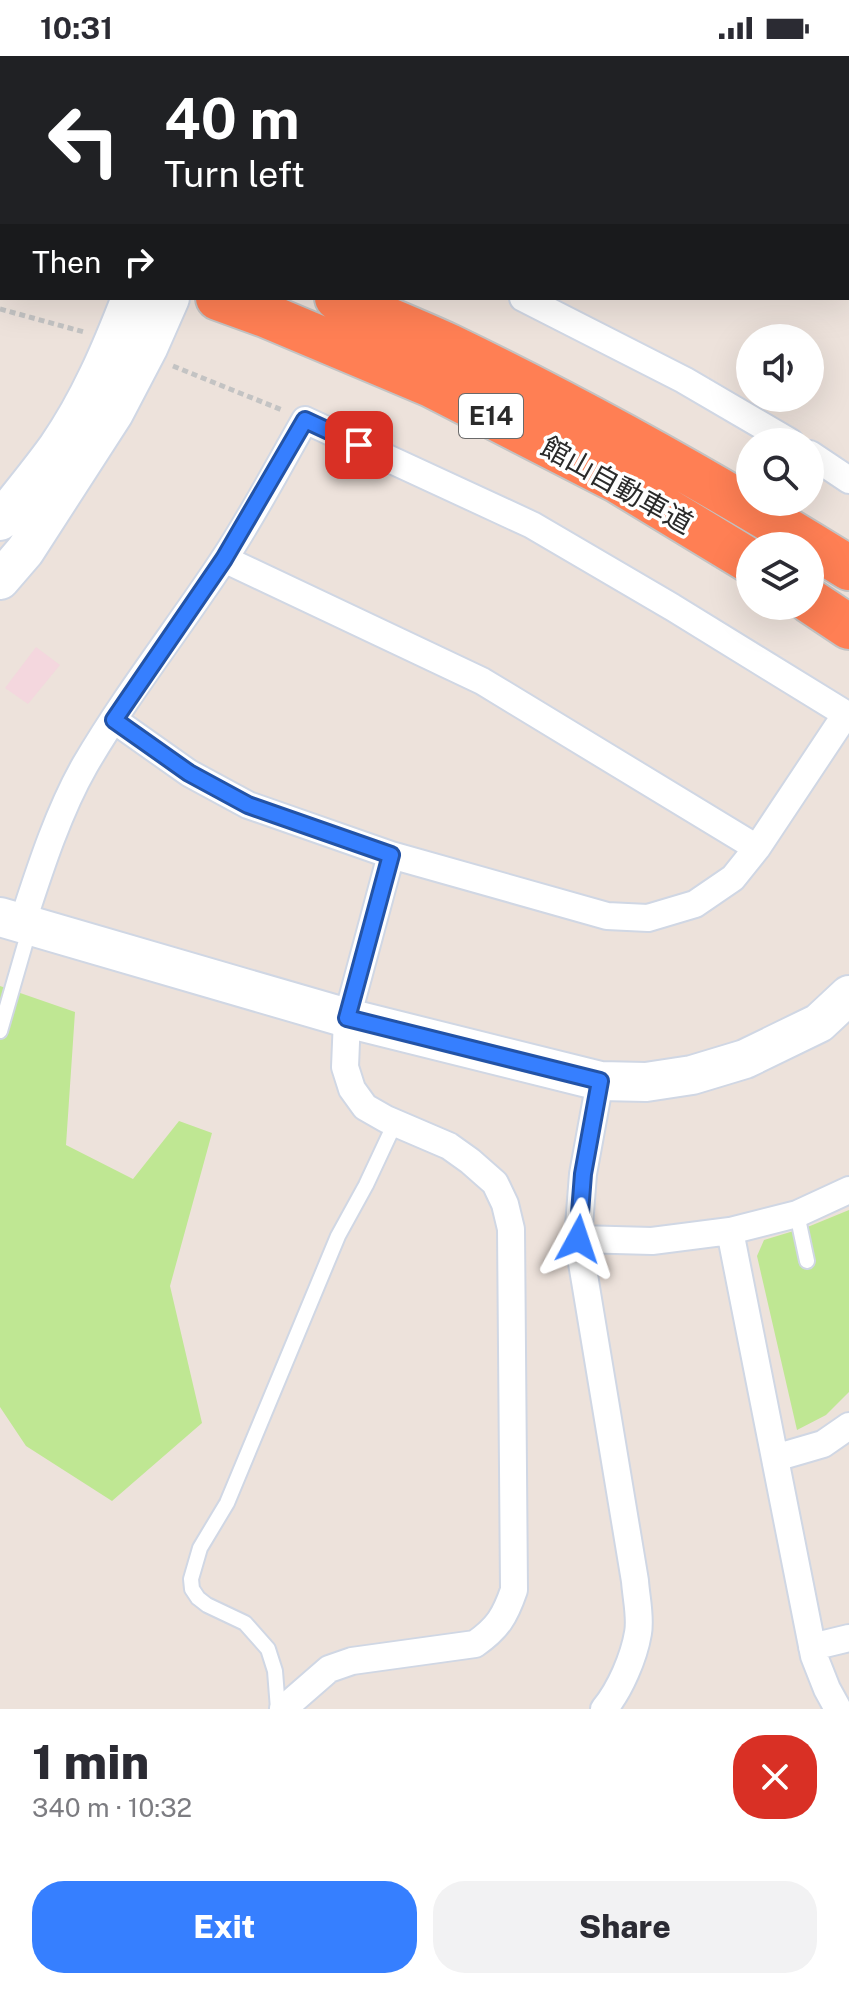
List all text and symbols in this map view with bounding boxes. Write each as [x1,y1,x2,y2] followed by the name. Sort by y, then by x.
[40,10,113,46] text: 10:31
[164,86,300,152] text: 40 m
[32,88,136,192] icon: left
[164,153,305,195] text: Turn left
[117,240,161,284] icon: right
[32,244,101,280] text: Then
[736,324,824,620] map controls
[736,324,824,412] button: sound
[459,394,523,438] road number: E14
[325,411,393,479] pin
[337,423,381,467] icon: arrive
[736,428,824,516] button: search
[536,429,699,540] street label: 館山自動車道
[736,532,824,620] button: layers
[536,1197,620,1281] position arrow
[32,1733,149,1790] text: 1 min
[733,1735,817,1819] button: close
[32,1792,192,1823] text: 340 m · 10:32
[32,1881,417,1973] button: Exit
[433,1881,817,1973] button: Share

